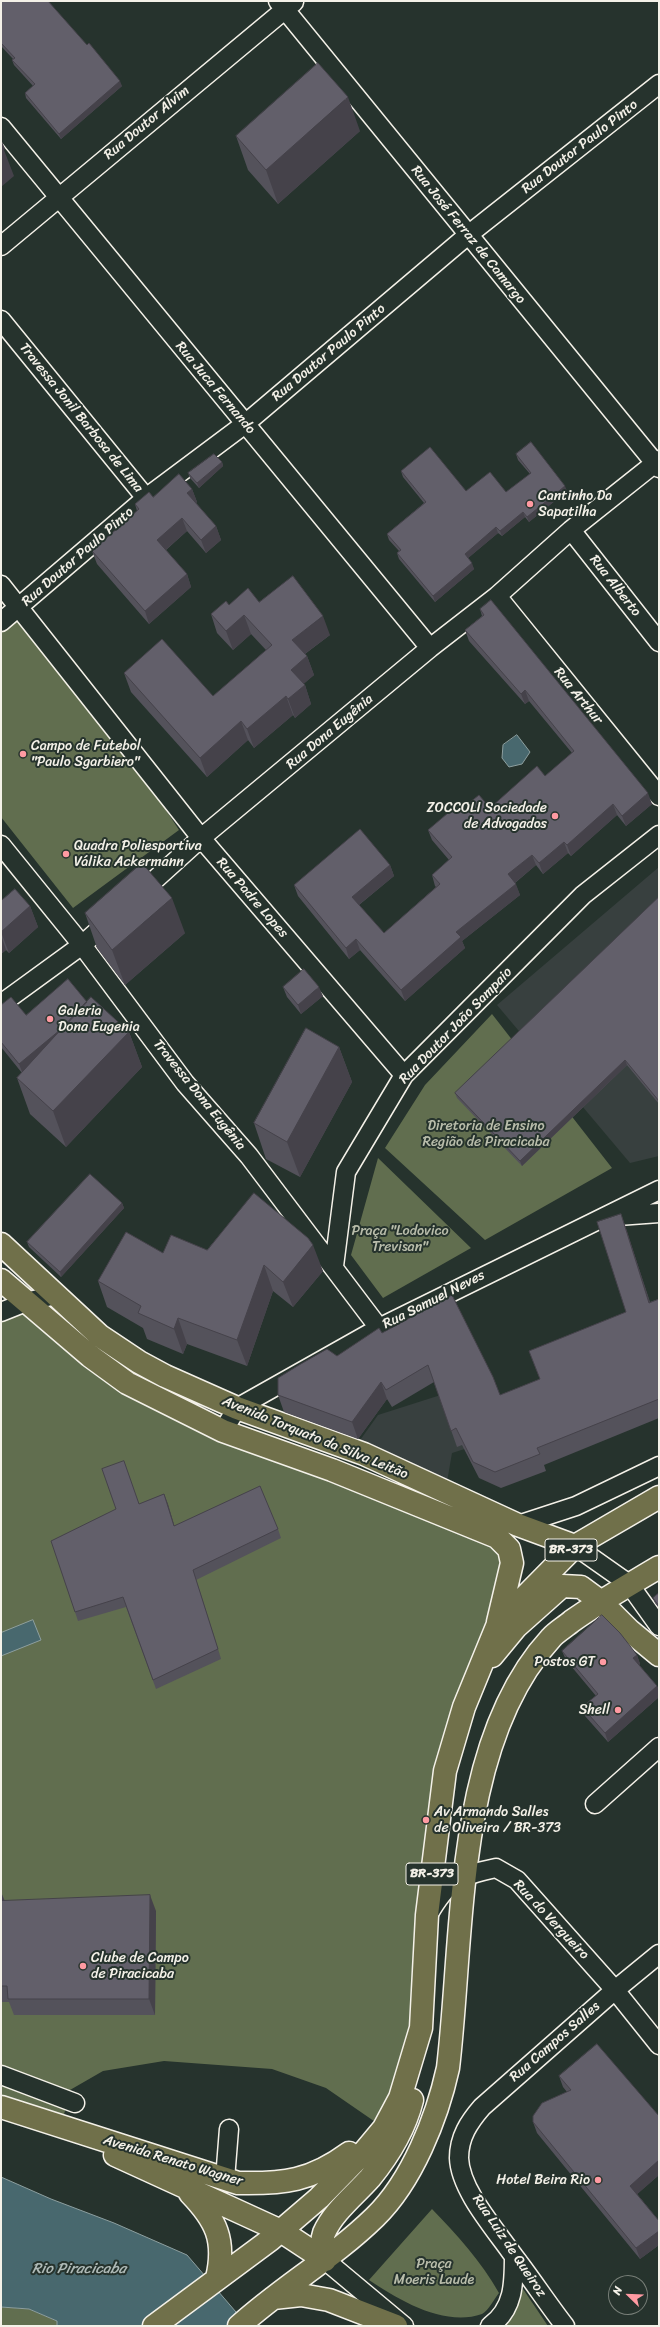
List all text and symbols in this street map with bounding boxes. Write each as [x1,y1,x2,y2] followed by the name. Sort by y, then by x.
[101,82,193,164] street label: Rua Doutor Alvim
[519,96,641,198] street label: Rua Doutor Paulo Pinto
[407,163,529,307] street label: Rua José Ferraz de Camargo
[269,301,389,405] street label: Rua Doutor Paulo Pinto
[171,338,259,438] street label: Rua Juca Fernando
[15,340,147,496] street label: Travessa Jonil Barbosa de Lima
[538,488,612,520] place label: Cantinho Da Sapatilha
[525,499,535,509] marker: Cantinho Da Sapatilha
[19,504,137,610] street label: Rua Doutor Paulo Pinto
[586,552,644,620] street label: Rua Alberto
[550,664,606,728] street label: Rua Arthur
[283,691,377,773] street label: Rua Dona Eugênia
[31,738,141,770] place label: Campo de Futebol "Paulo Sgarbiero"
[18,749,28,759] marker: Campo de Futebol "Paulo Sgarbiero"
[427,800,547,832] place label: ZOCCOLI Sociedade de Advogados
[550,811,560,821] marker: ZOCCOLI Sociedade de Advogados
[74,838,202,870] place label: Quadra Poliesportiva Válika Ackermann
[61,849,71,859] marker: Quadra Poliesportiva Válika Ackermann
[213,854,291,942] street label: Rua Padre Lopes
[396,964,516,1088] street label: Rua Doutor João Sampaio
[58,1003,140,1036] place label: Galeria Dona Eugenia
[45,1014,55,1024] marker: Galeria Dona Eugenia
[149,1036,249,1154] street label: Travessa Dona Eugênia
[422,1118,550,1150] park label: Diretoria de Ensino Região de Piracicaba
[351,1223,449,1256] park label: Praça "Lodovico Trevisan"
[380,1267,488,1333] street label: Rua Samuel Neves
[220,1393,410,1483] street label: Avenida Torquato da Silva Leitão
[545,1539,597,1561] road number: BR-373
[534,1654,595,1670] place label: Postos GT
[598,1657,608,1667] marker: Postos GT
[579,1702,610,1718] place label: Shell
[613,1705,623,1715] marker: Shell
[434,1804,561,1836] place label: Av Armando Salles de Oliveira / BR-373
[421,1815,431,1825] marker: Av Armando Salles de Oliveira / BR-373
[406,1863,458,1885] road number: BR-373
[510,1877,592,1963] street label: Rua do Vergueiro
[91,1950,189,1982] place label: Clube de Campo de Piracicaba
[78,1961,88,1971] marker: Clube de Campo de Piracicaba
[507,1998,603,2086] street label: Rua Campos Salles
[101,2132,245,2190] street label: Avenida Renato Wagner
[496,2172,590,2188] place label: Hotel Beira Rio
[593,2175,603,2185] marker: Hotel Beira Rio
[468,2191,550,2301] street label: Rua Luiz de Queiroz
[394,2256,474,2288] park label: Praça Moeris Laude
[32,2260,126,2278] water label: Rio Piracicaba
[608,2275,648,2315] north arrow
[607,2283,628,2298] text: N

